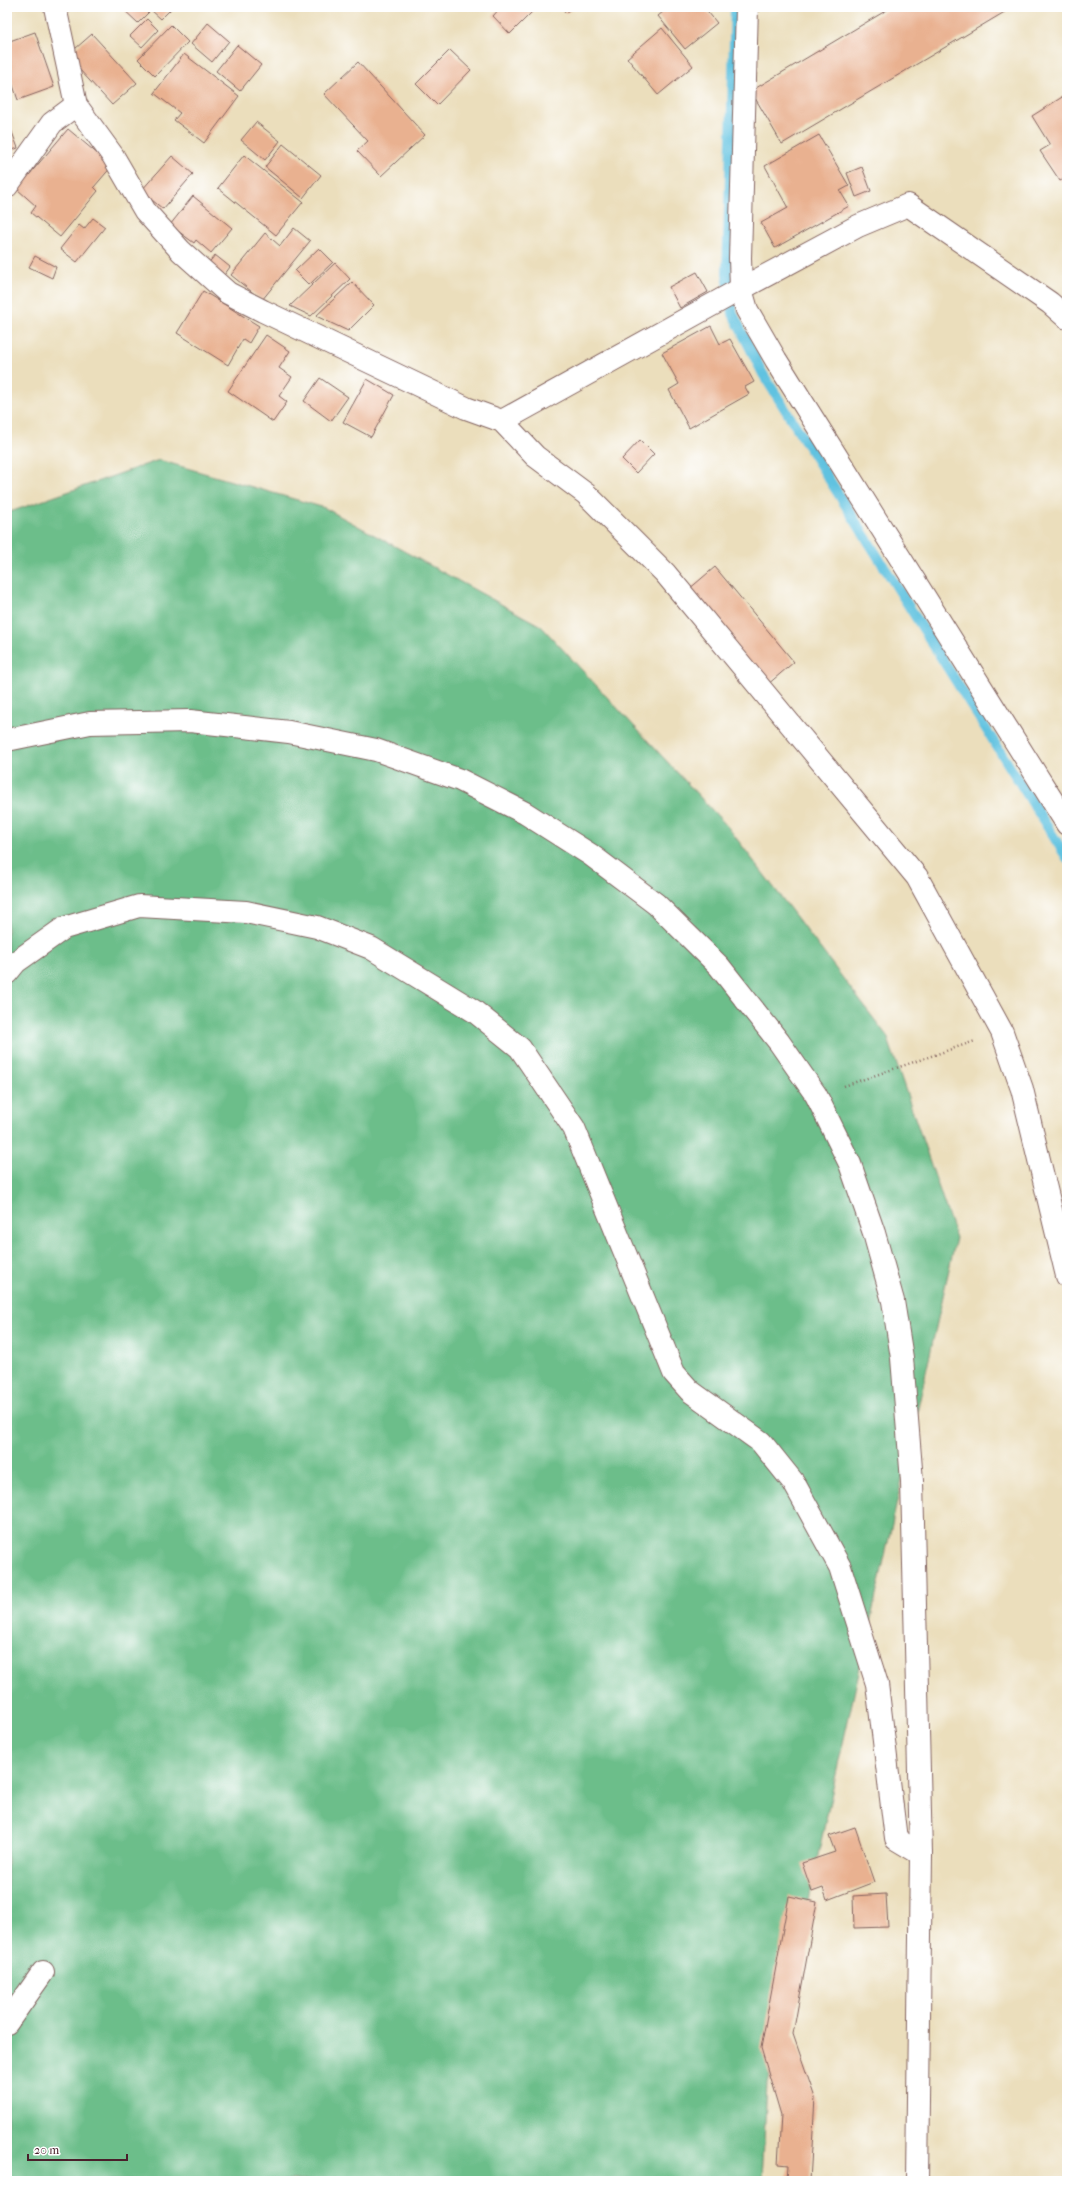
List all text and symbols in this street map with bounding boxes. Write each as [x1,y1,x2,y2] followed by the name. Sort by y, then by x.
[28,2136,127,2162] scale bar
[34,2143,59,2157] text: 20 m

